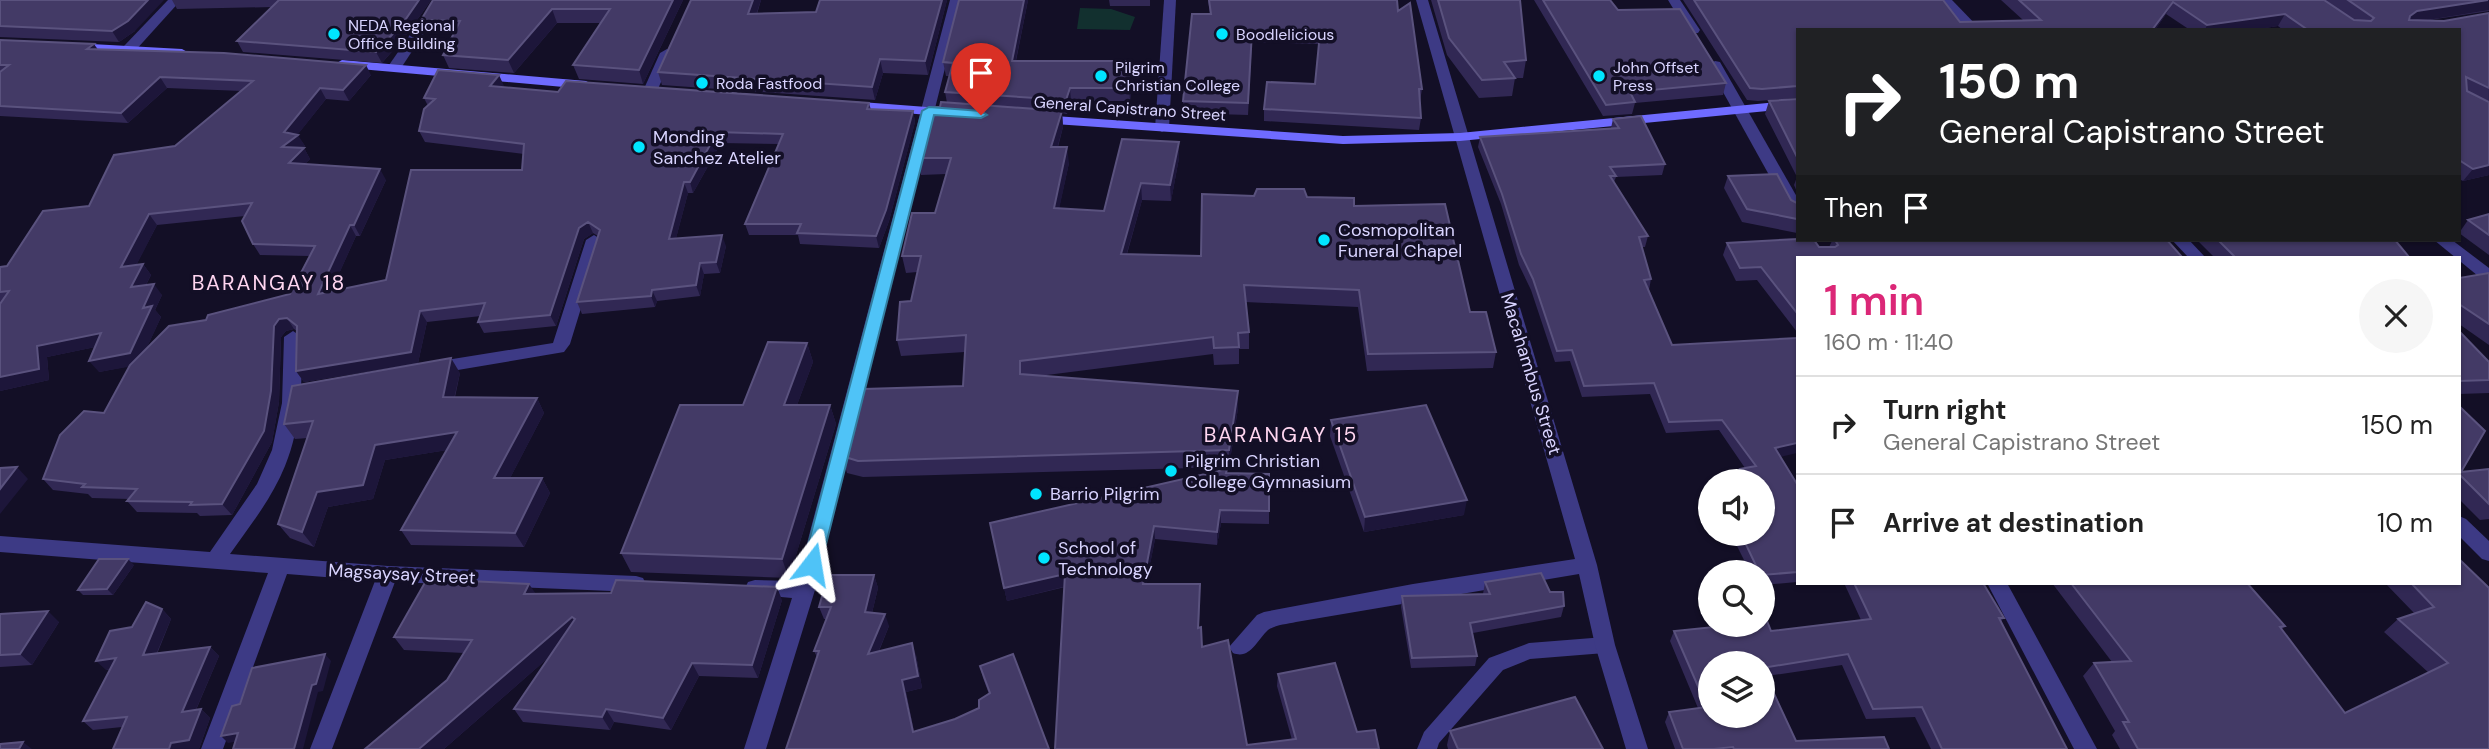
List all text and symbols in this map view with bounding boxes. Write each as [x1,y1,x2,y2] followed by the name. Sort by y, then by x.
[348,15,456,54] place label: NEDA Regional Office Building
[1236,24,1334,45] place label: Boodlelicious
[326,26,342,42] marker: NEDA Regional Office Building
[1214,26,1230,42] marker: Boodlelicious
[951,43,1011,115] pin
[1939,49,2079,113] text: 150 m
[962,54,1000,92] icon: arrive
[1824,56,1915,147] icon: right
[1115,57,1240,96] place label: Pilgrim Christian College
[1613,57,1699,96] place label: John Offset Press
[1093,68,1109,84] marker: Pilgrim Christian College
[1591,68,1607,84] marker: John Offset Press
[716,73,822,94] place label: Roda Fastfood
[694,75,710,91] marker: Roda Fastfood
[1033,91,1227,126] street label: General Capistrano Street
[1939,111,2325,153] text: General Capistrano Street
[653,125,781,170] place label: Monding Sanchez Atelier
[631,139,647,155] marker: Monding Sanchez Atelier
[1897,189,1935,227] icon: arrive
[1824,191,1883,225] text: Then
[1338,218,1462,263] place label: Cosmopolitan Funeral Chapel
[1316,232,1332,248] marker: Cosmopolitan Funeral Chapel
[192,269,346,297] district label: BARANGAY 18
[1824,273,1924,328] text: 1 min
[2359,279,2433,353] button: close
[1495,290,1567,458] street label: Macahambus Street
[1824,327,1953,357] text: 160 m · 11:40
[1883,393,2007,427] text: Turn right
[1824,406,1862,444] icon: right
[2361,408,2433,442] text: 150 m
[1204,421,1358,449] district label: BARANGAY 15
[1883,427,2160,457] text: General Capistrano Street
[1185,449,1351,494] place label: Pilgrim Christian College Gymnasium
[1163,463,1179,479] marker: Pilgrim Christian College Gymnasium
[1698,469,1775,728] map controls
[1698,469,1775,546] button: sound
[1050,482,1160,506] place label: Barrio Pilgrim
[1028,486,1044,502] marker: Barrio Pilgrim
[1824,504,1862,542] icon: arrive
[1883,506,2144,540] text: Arrive at destination
[2377,506,2433,540] text: 10 m
[775,527,849,601] position arrow
[1058,536,1153,581] place label: School of Technology
[1036,550,1052,566] marker: School of Technology
[328,558,476,590] street label: Magsaysay Street
[1698,560,1775,637] button: search
[1698,651,1775,728] button: layers

